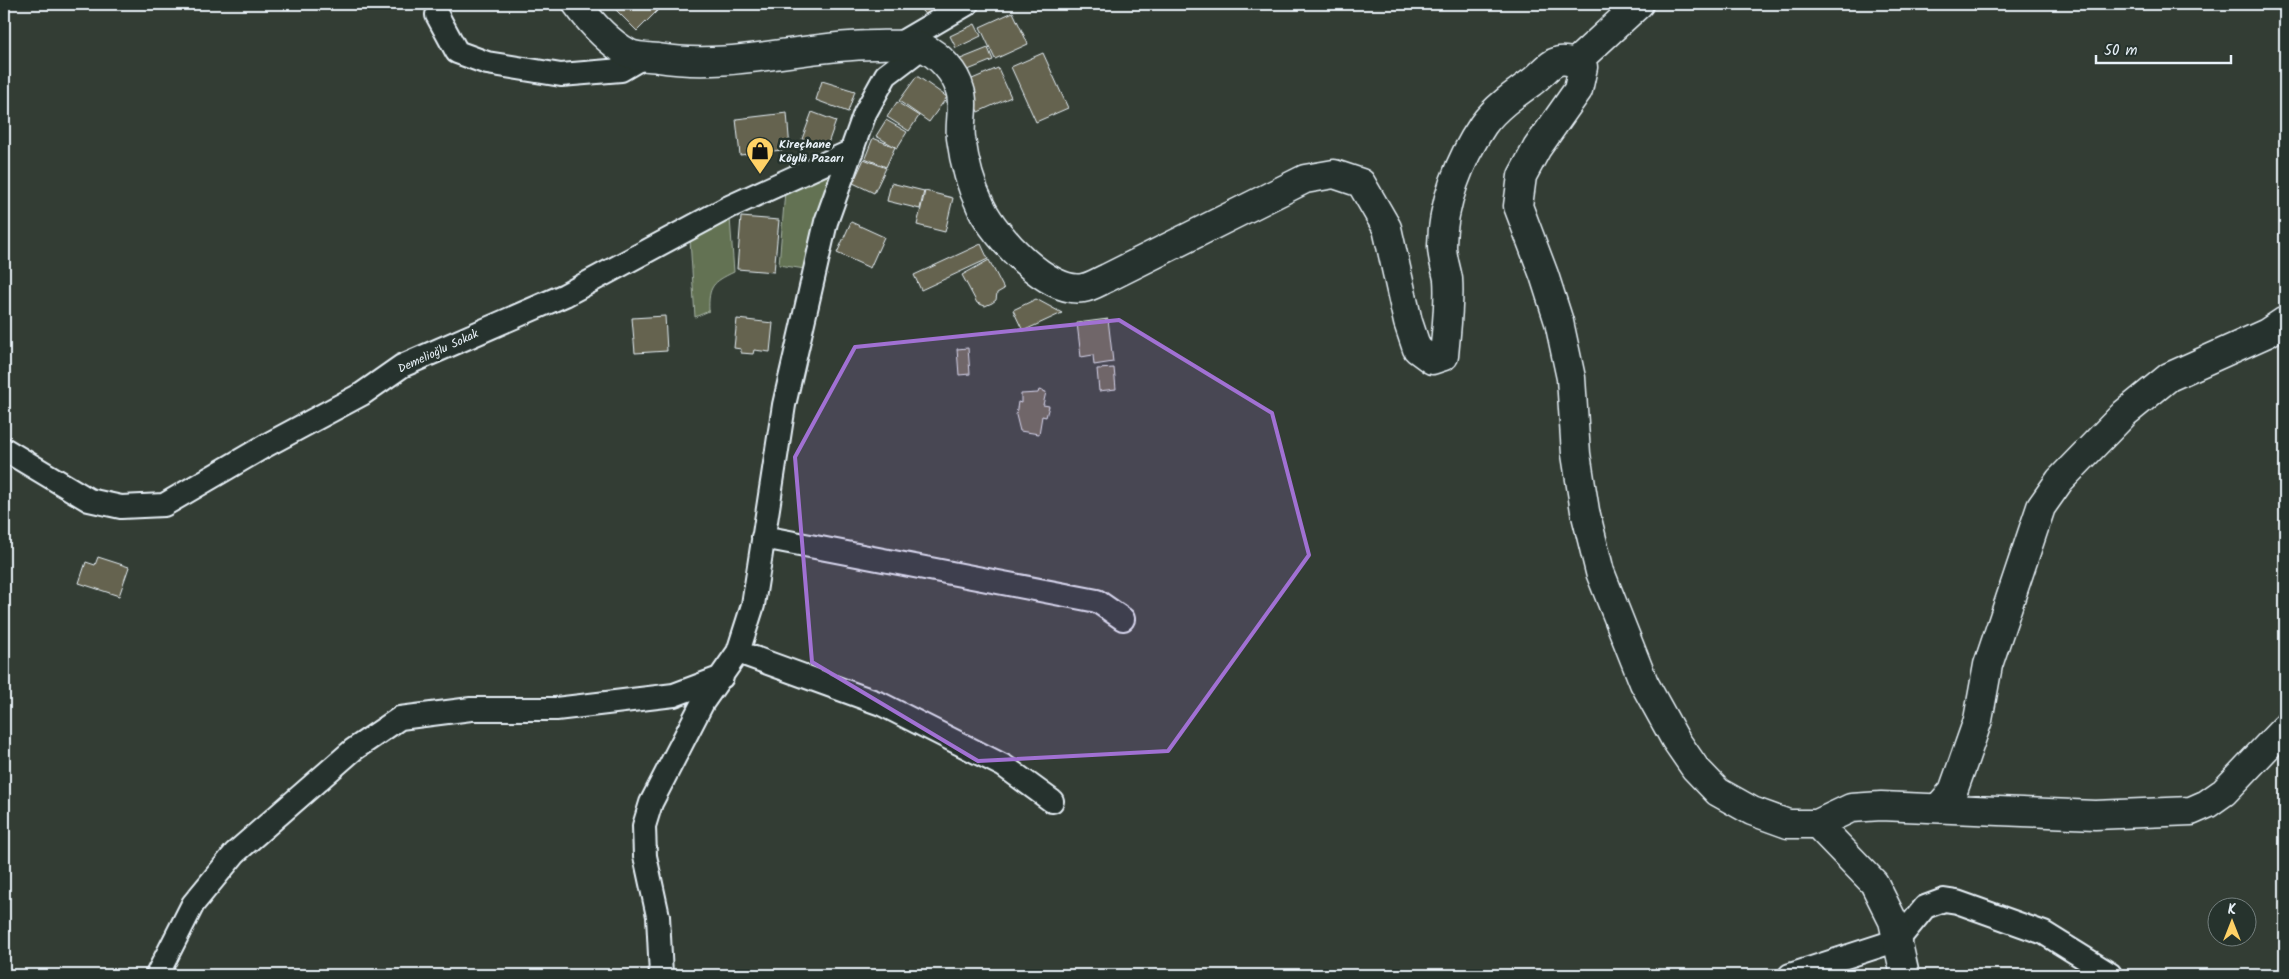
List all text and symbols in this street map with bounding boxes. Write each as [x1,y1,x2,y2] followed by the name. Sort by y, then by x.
[2096,32,2232,64] scale bar
[2104,39,2138,63] text: 50 m
[779,135,844,168] place label: Kireçhane Köylü Pazarı
[745,136,775,175] shop icon: Kireçhane Köylü Pazarı
[395,324,482,378] street label: Demelioğlu Sokak
[2206,896,2256,946] north arrow
[2228,899,2237,921] text: K

